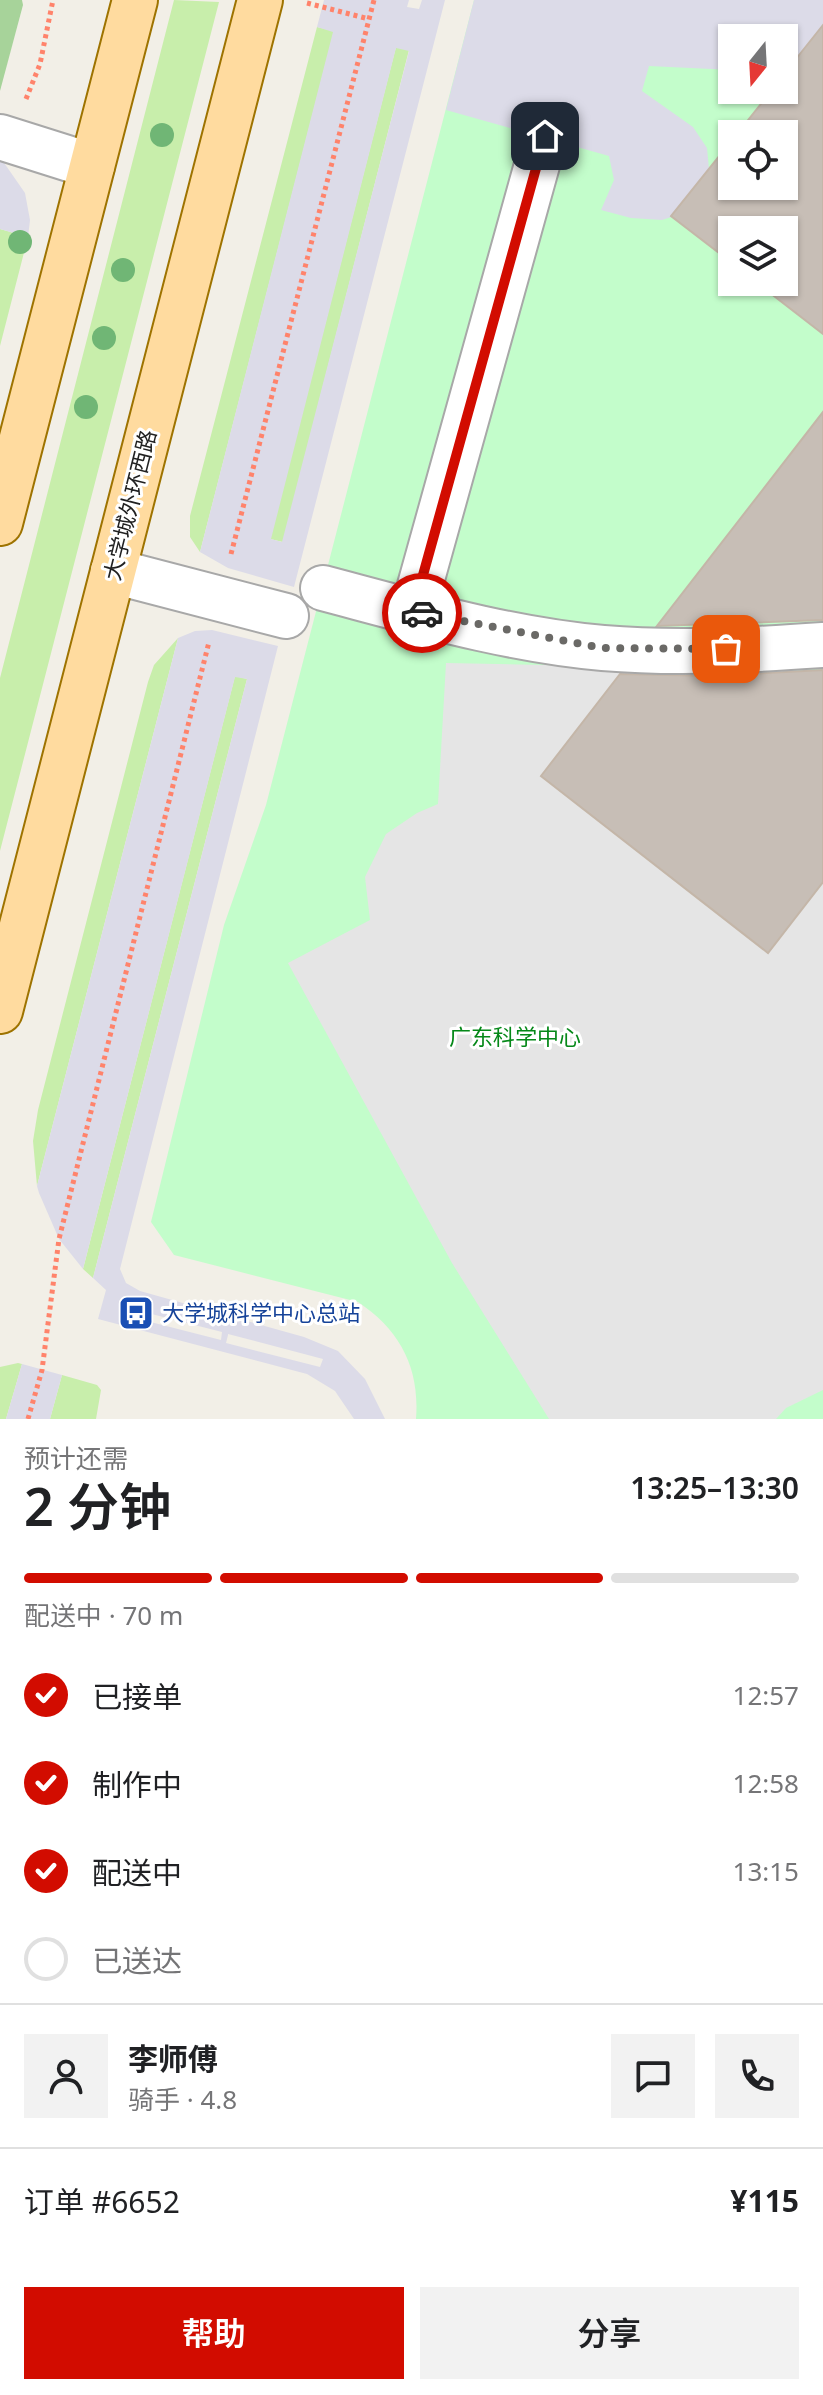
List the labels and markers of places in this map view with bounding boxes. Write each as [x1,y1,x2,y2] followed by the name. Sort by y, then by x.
[511,102,579,170] pin
[692,615,760,683] pin
[117,1294,155,1332] bus stop icon: 大学城科学中心总站
[162,1297,360,1327] place label: 大学城科学中心总站

